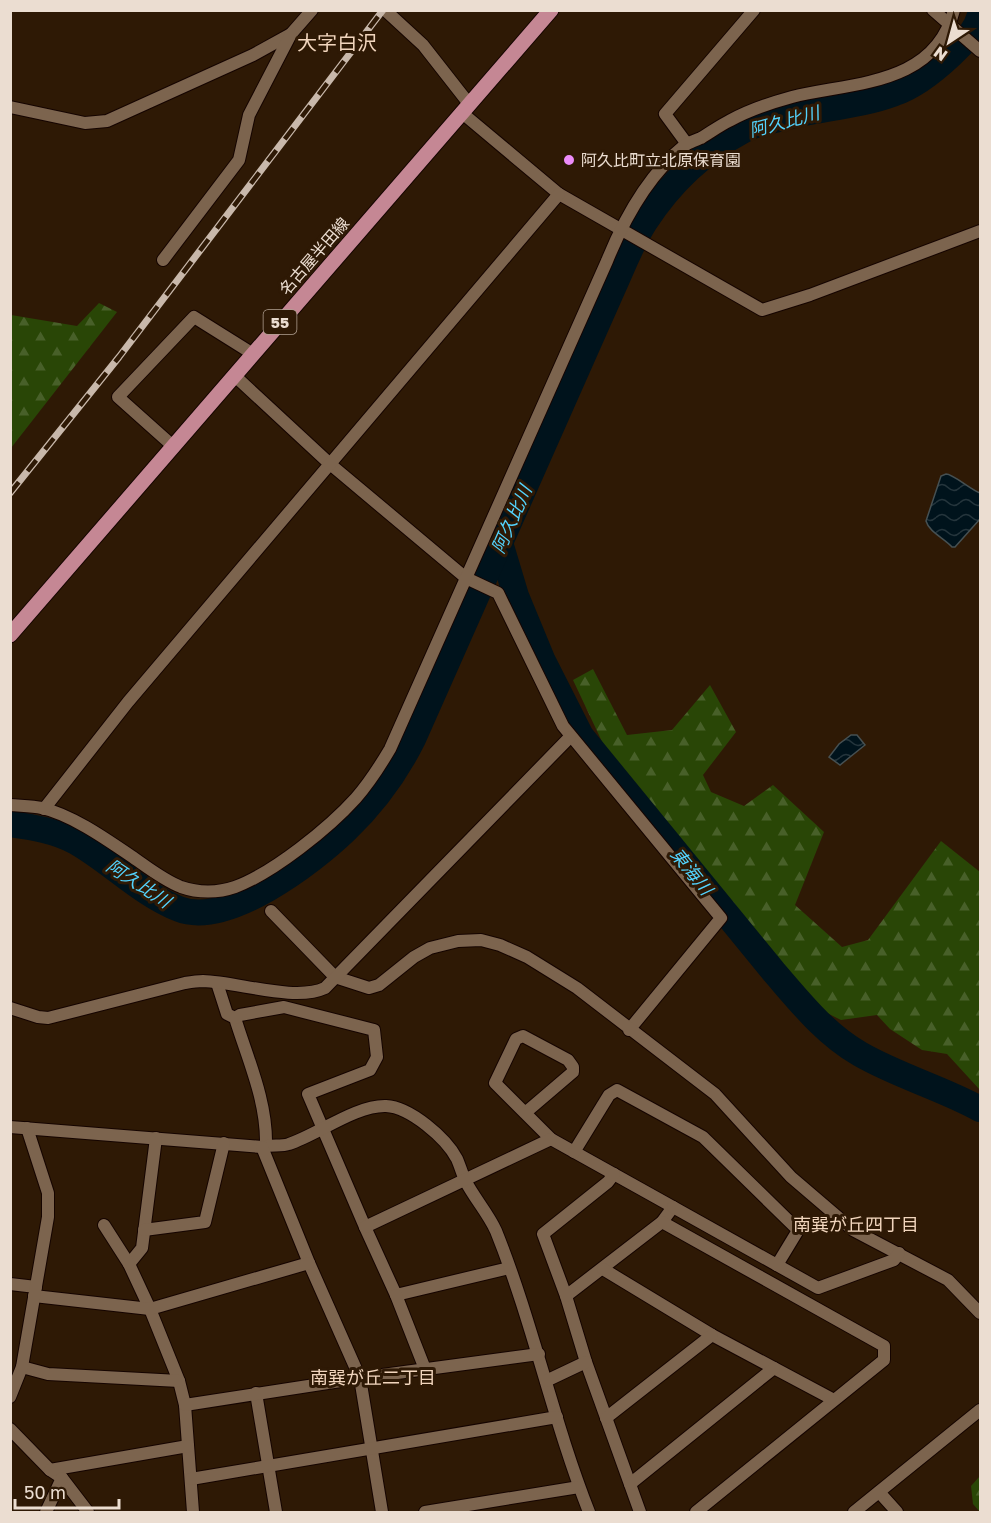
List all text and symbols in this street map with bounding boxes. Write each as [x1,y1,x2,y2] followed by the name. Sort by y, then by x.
[919,12,979,72] north arrow
[297,30,377,54] district label: 大字白沢
[929,42,951,66] text: N
[746,101,824,141] water label: 阿久比川
[581,150,741,170] place label: 阿久比町立北原保育園
[562,153,576,167] marker: 阿久比町立北原保育園
[275,213,353,299] street label: 名古屋半田線
[264,310,296,334] road number: 55
[486,480,537,556] water label: 阿久比川
[666,843,719,900] water label: 東海川
[103,854,177,913] water label: 阿久比川
[793,1213,919,1235] district label: 南巽が丘四丁目
[310,1366,436,1388] district label: 南巽が丘二丁目
[15,1472,118,1510] scale bar
[24,1481,66,1503] text: 50 m

